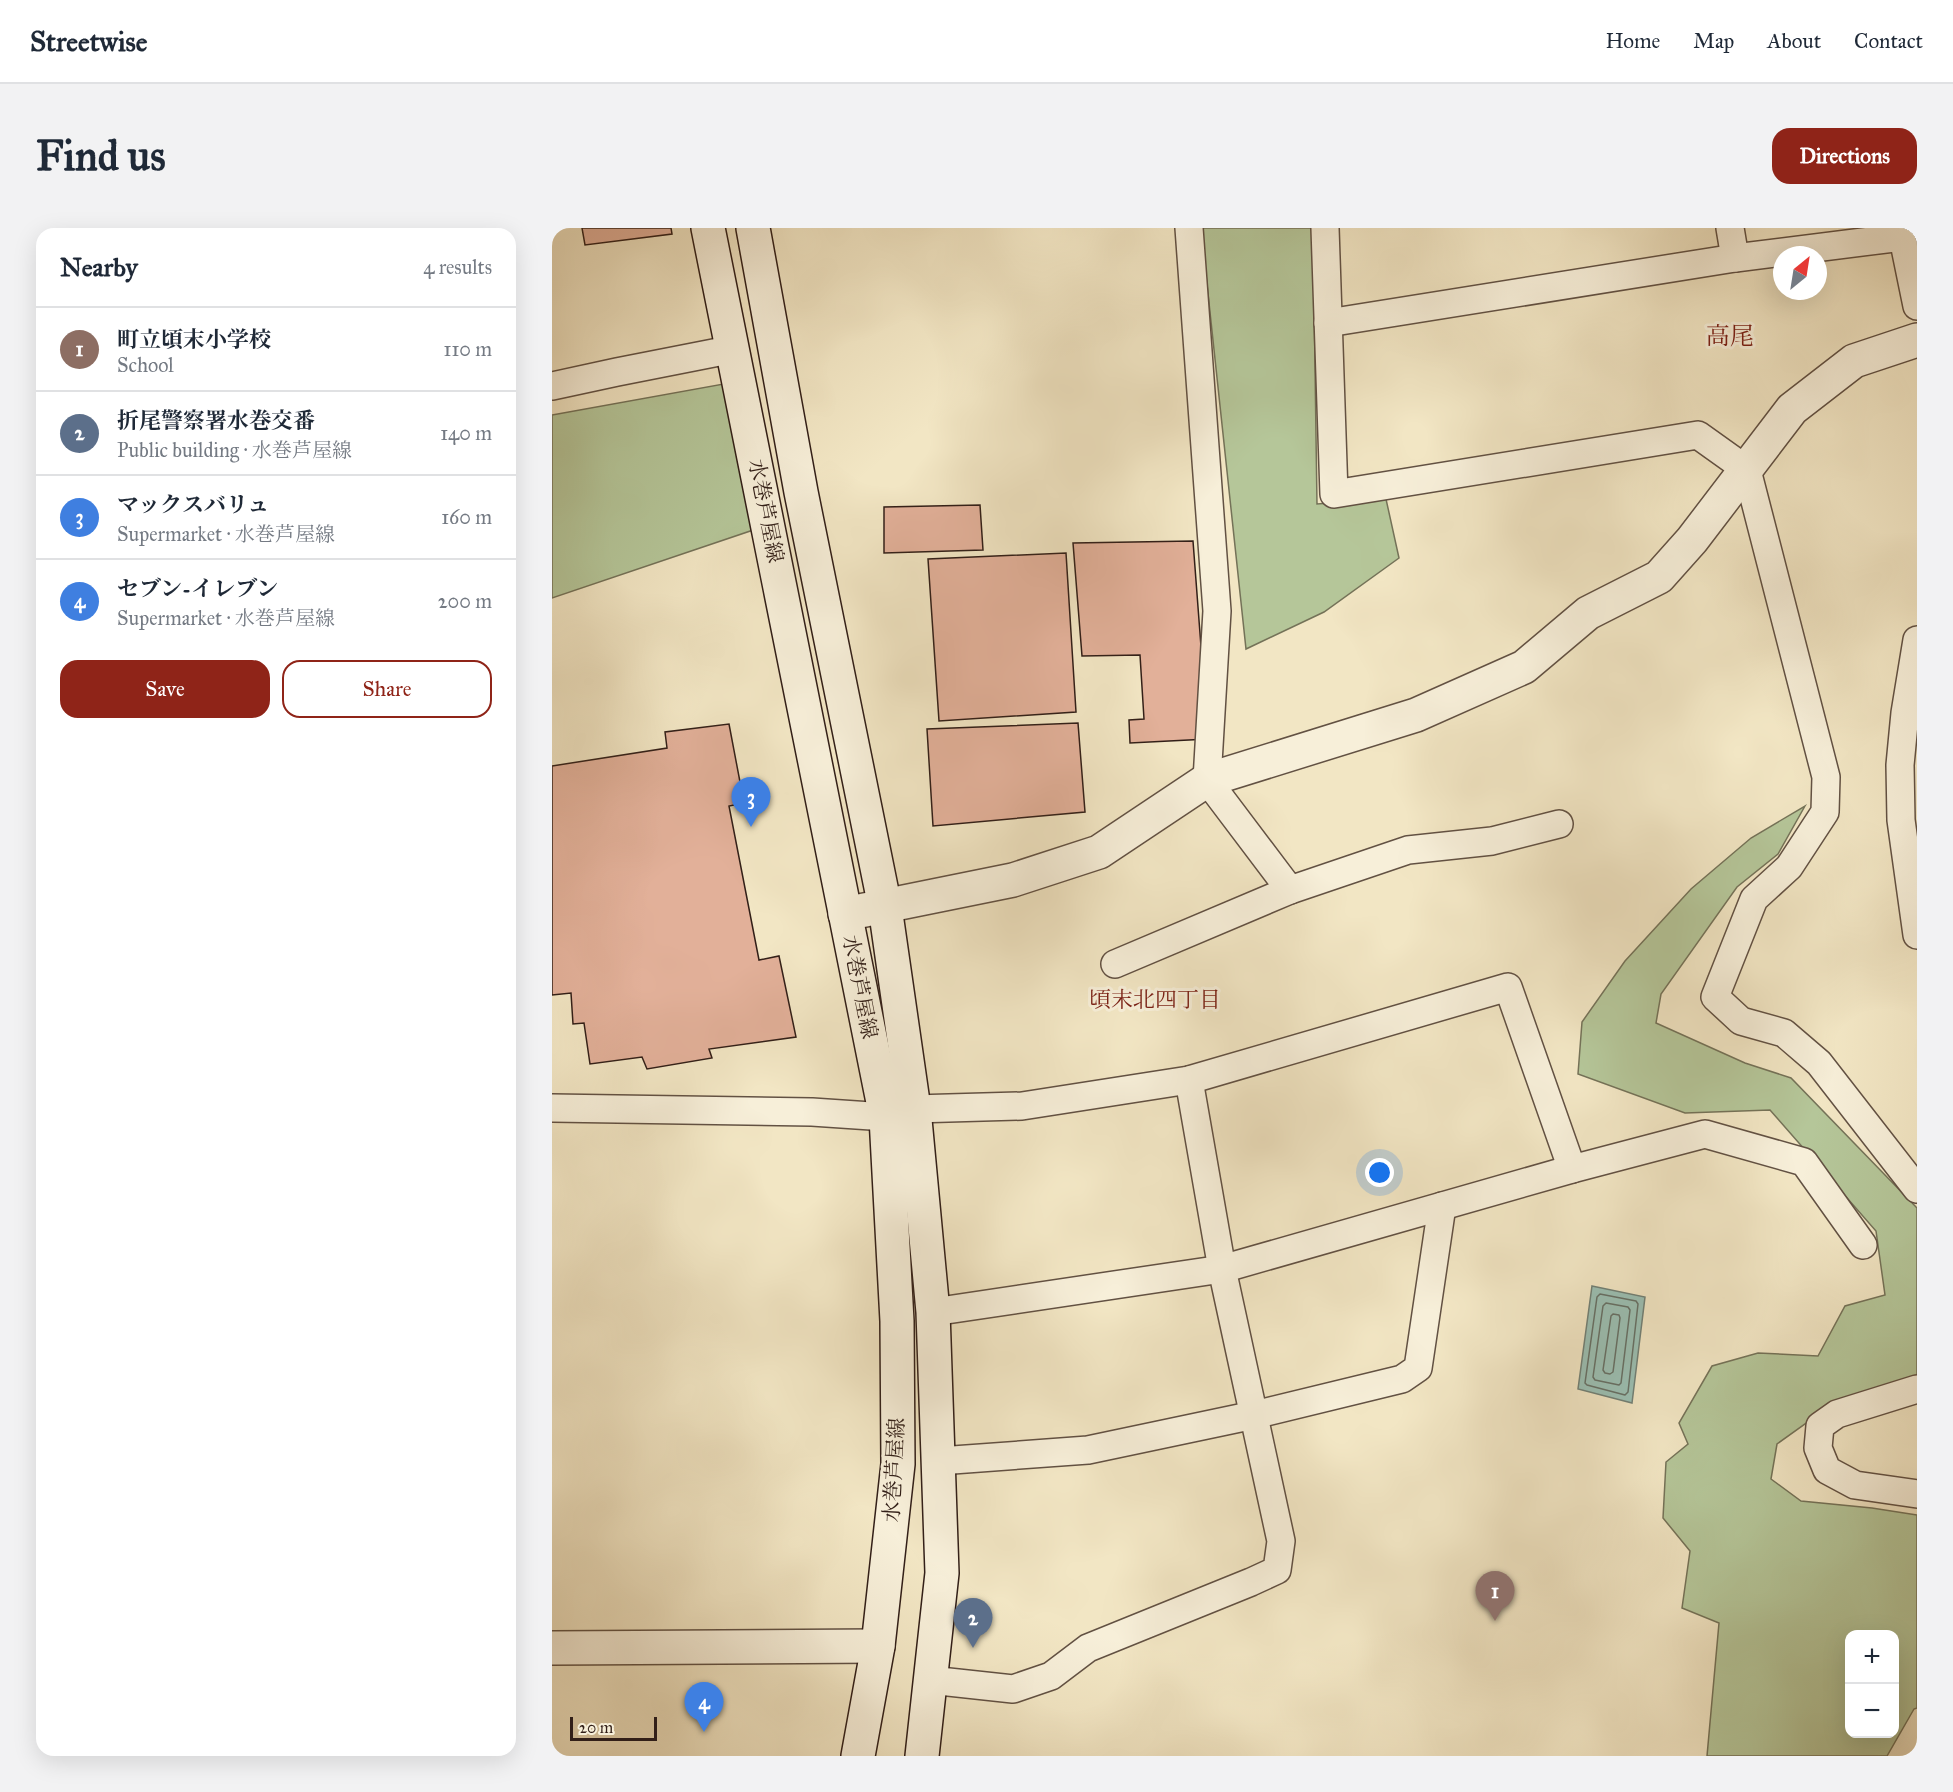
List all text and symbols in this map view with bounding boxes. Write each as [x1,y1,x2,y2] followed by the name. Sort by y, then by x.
[30,24,147,59] text: Streetwise
[1605,28,1660,54] text: Home
[1693,28,1734,54] text: Map
[1767,28,1821,54] text: About
[1854,28,1923,54] text: Contact
[1772,128,1917,184] button: Directions
[36,130,166,182] text: Find us
[1773,246,1827,300] north arrow
[60,251,138,283] text: Nearby
[423,255,492,279] text: 4 results
[1706,321,1754,351] district label: 高尾
[117,326,271,353] text: 町立頃末小学校
[76,337,83,361] text: 1
[444,337,492,361] text: 110 m
[117,353,174,377] text: School
[117,407,315,434] text: 折尾警察署水巻交番
[75,421,84,445] text: 2
[440,421,492,445] text: 140 m
[117,438,352,462] text: Public building · 水巻芦屋線
[743,457,789,565] street label: 水巻芦屋線
[117,491,269,518] text: マックスバリュ
[76,505,84,529] text: 3
[441,505,492,529] text: 160 m
[117,522,335,546] text: Supermarket · 水巻芦屋線
[117,575,278,602] text: セブン-イレブン
[74,589,85,613] text: 4
[438,589,492,613] text: 200 m
[117,606,335,630] text: Supermarket · 水巻芦屋線
[60,660,270,718] button: Save
[282,660,492,718] button: Share
[732,778,770,827] pin: 3
[837,933,883,1041] street label: 水巻芦屋線
[1089,986,1221,1013] district label: 頃末北四丁目
[1365,1158,1394,1187] your location
[878,1417,910,1523] street label: 水巻芦屋線
[1476,1572,1514,1621] pin: 1
[954,1598,992,1648] pin: 2
[1845,1630,1899,1738] map controls
[1845,1630,1899,1684] button: +
[684,1682,724,1732] pin: 4
[1845,1684,1899,1738] button: −
[570,1714,657,1742] scale bar
[579,1718,613,1737] text: 20 m

